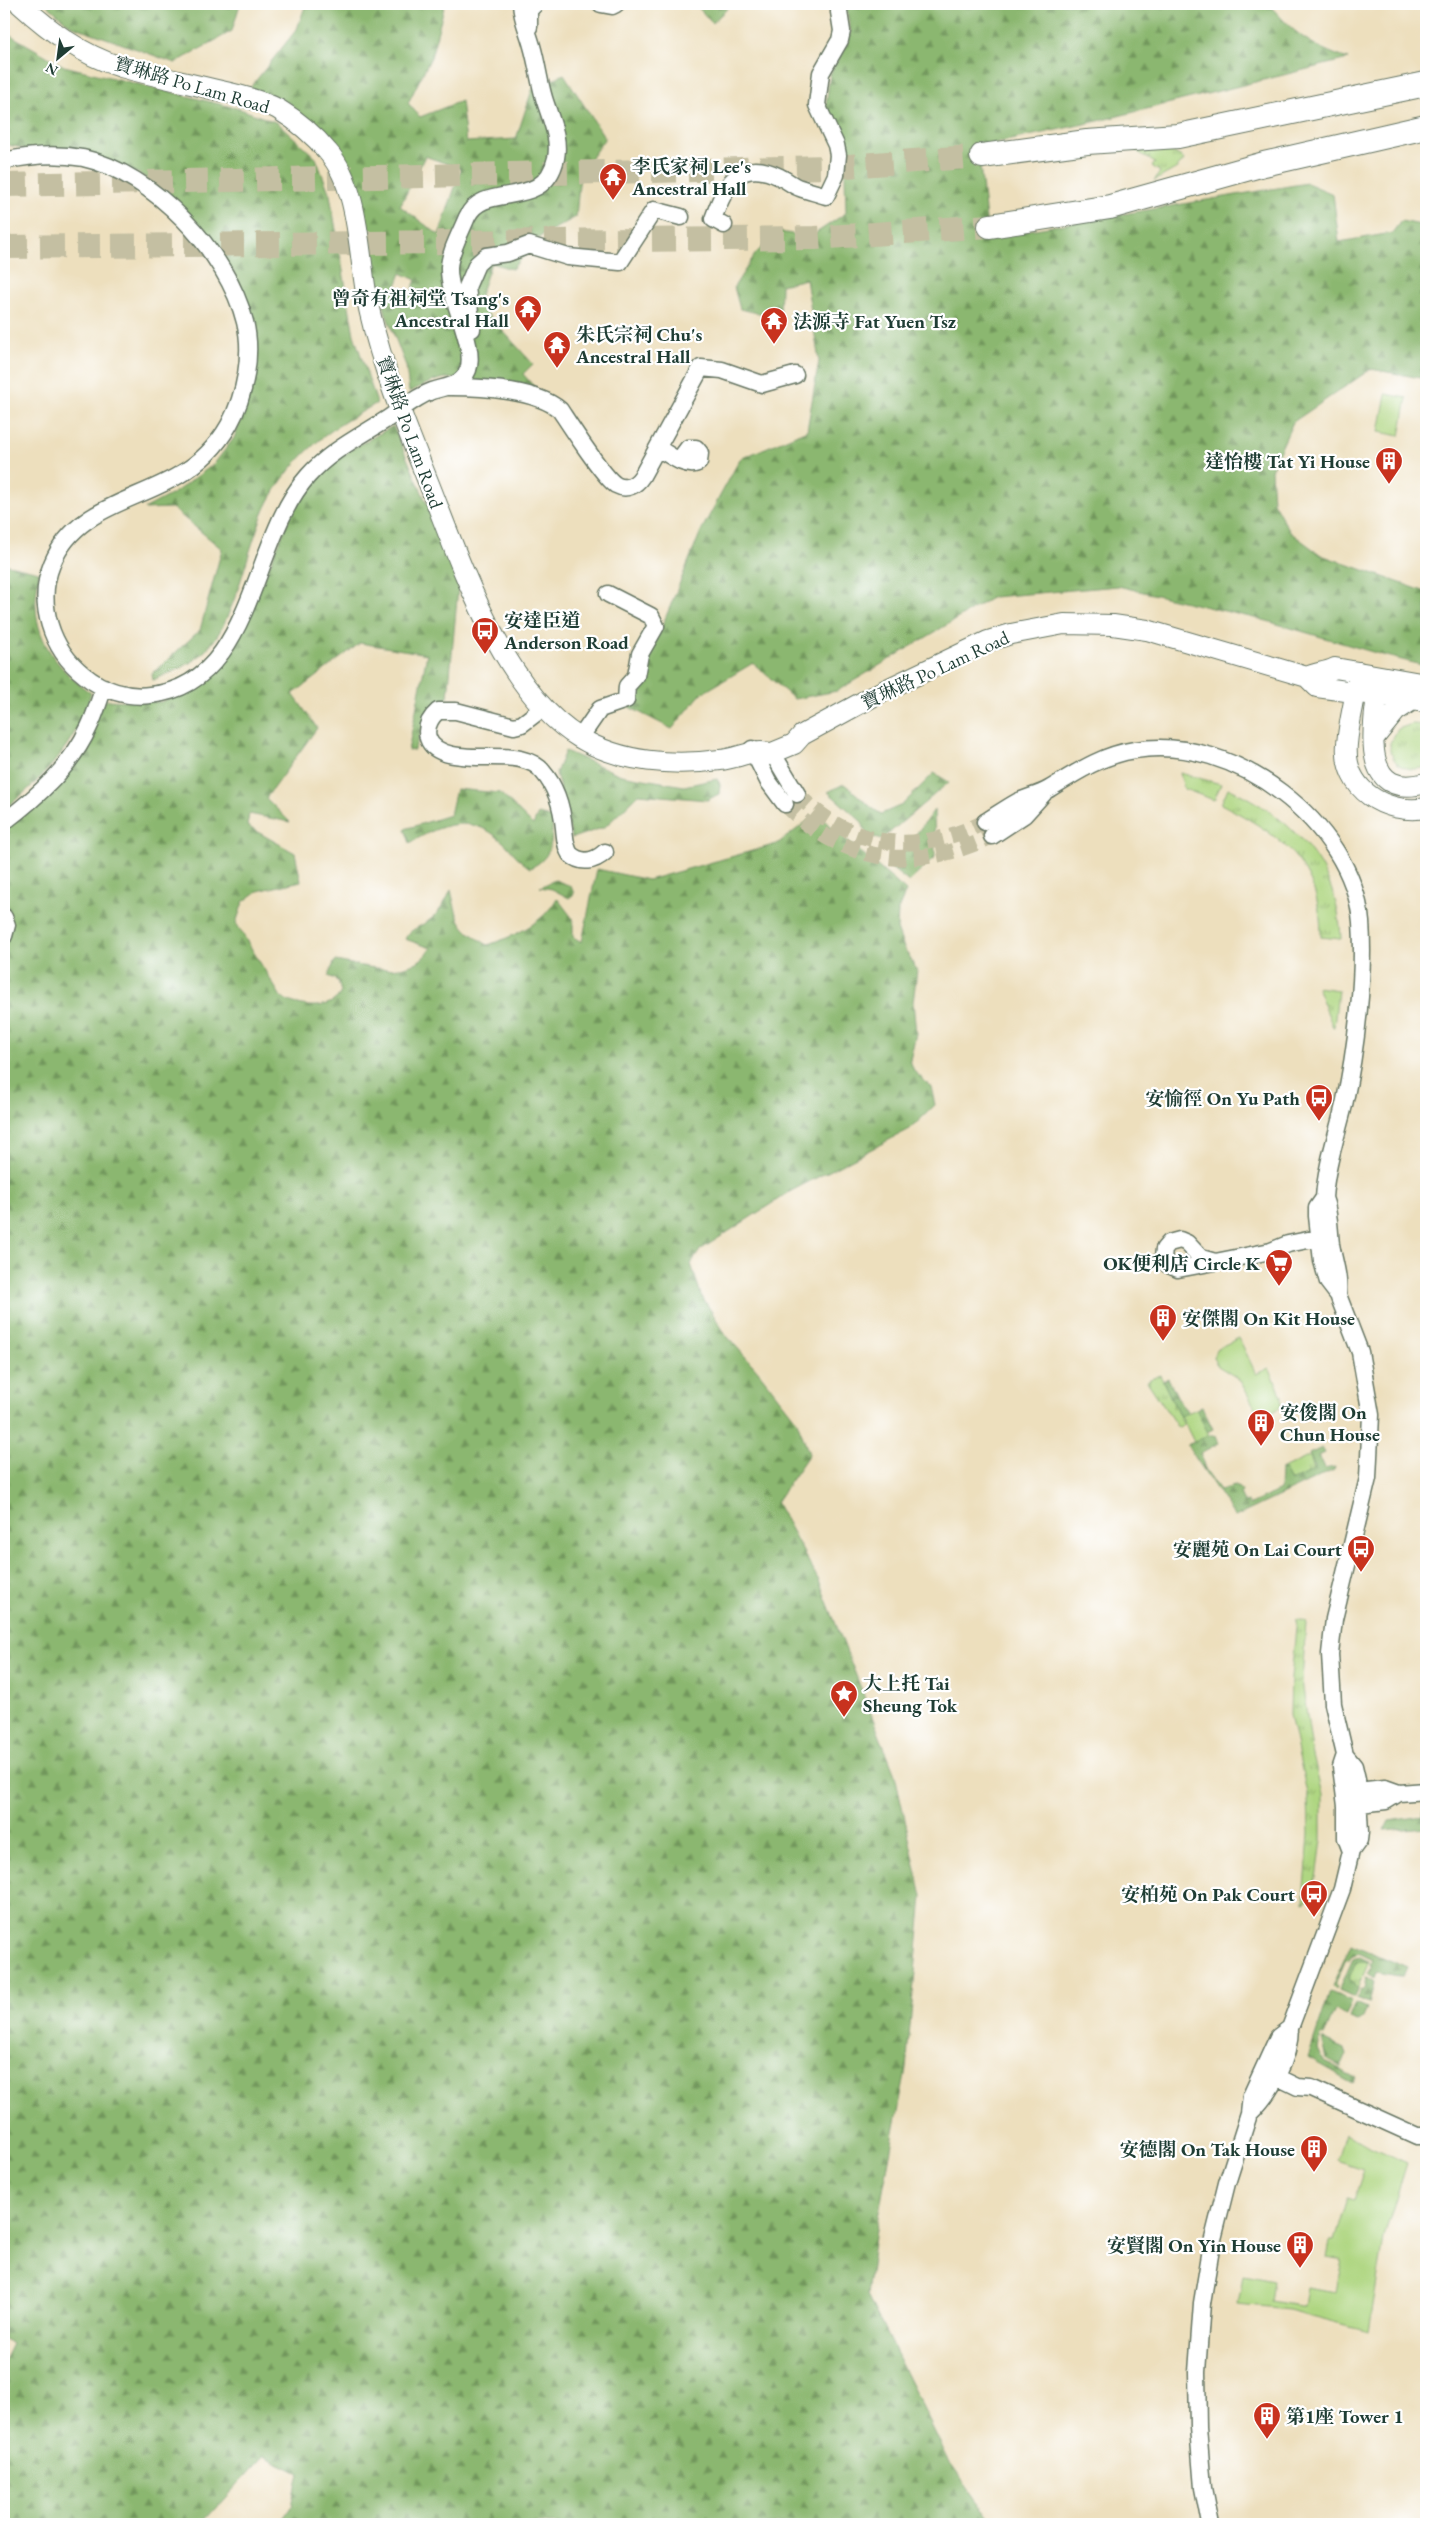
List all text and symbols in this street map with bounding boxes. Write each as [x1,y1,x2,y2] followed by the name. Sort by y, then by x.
[32,32,82,82] north arrow
[111,51,273,119] street label: 寶琳路 Po Lam Road
[42,58,61,80] text: N
[631,154,751,201] place label: 李氏家祠 Lee's Ancestral Hall
[598,162,628,201] temple icon: 李氏家祠 Lee's Ancestral Hall
[332,286,510,333] place label: 曾奇有祖祠堂 Tsang's Ancestral Hall
[513,294,543,333] temple icon: 曾奇有祖祠堂 Tsang's Ancestral Hall
[759,306,789,345] temple icon: 法源寺 Fat Yuen Tsz
[793,309,956,334] place label: 法源寺 Fat Yuen Tsz
[575,322,703,369] place label: 朱氏宗祠 Chu's Ancestral Hall
[542,330,572,369] temple icon: 朱氏宗祠 Chu's Ancestral Hall
[371,352,449,512] street label: 寶琳路 Po Lam Road
[1374,446,1404,485] building icon: 達怡樓 Tat Yi House
[1205,449,1370,474] place label: 達怡樓 Tat Yi House
[503,608,629,655] place label: 安達臣道 Anderson Road
[470,616,500,655] bus stop icon: 安達臣道 Anderson Road
[857,625,1013,715] street label: 寶琳路 Po Lam Road
[1304,1083,1334,1122] bus stop icon: 安愉徑 On Yu Path
[1145,1086,1300,1111] place label: 安愉徑 On Yu Path
[1264,1248,1294,1287] supermarket icon: OK便利店 Circle K
[1103,1251,1260,1276] place label: OK便利店 Circle K
[1148,1303,1178,1342] building icon: 安傑閣 On Kit House
[1182,1306,1355,1331] place label: 安傑閣 On Kit House
[1280,1400,1380,1447] place label: 安俊閣 On Chun House
[1246,1408,1276,1447] building icon: 安俊閣 On Chun House
[1346,1534,1376,1573] bus stop icon: 安麗苑 On Lai Court
[1173,1537,1342,1562] place label: 安麗苑 On Lai Court
[863,1671,958,1718] place label: 大上托 Tai Sheung Tok
[829,1679,859,1718] place icon: 大上托 Tai Sheung Tok
[1299,1879,1329,1918] bus stop icon: 安柏苑 On Pak Court
[1121,1882,1295,1907] place label: 安柏苑 On Pak Court
[1299,2134,1329,2173] building icon: 安德閣 On Tak House
[1119,2137,1295,2162] place label: 安德閣 On Tak House
[1285,2230,1315,2269] building icon: 安賢閣 On Yin House
[1107,2233,1281,2258] place label: 安賢閣 On Yin House
[1252,2401,1282,2440] building icon: 第1座 Tower 1
[1286,2404,1404,2429] place label: 第1座 Tower 1

